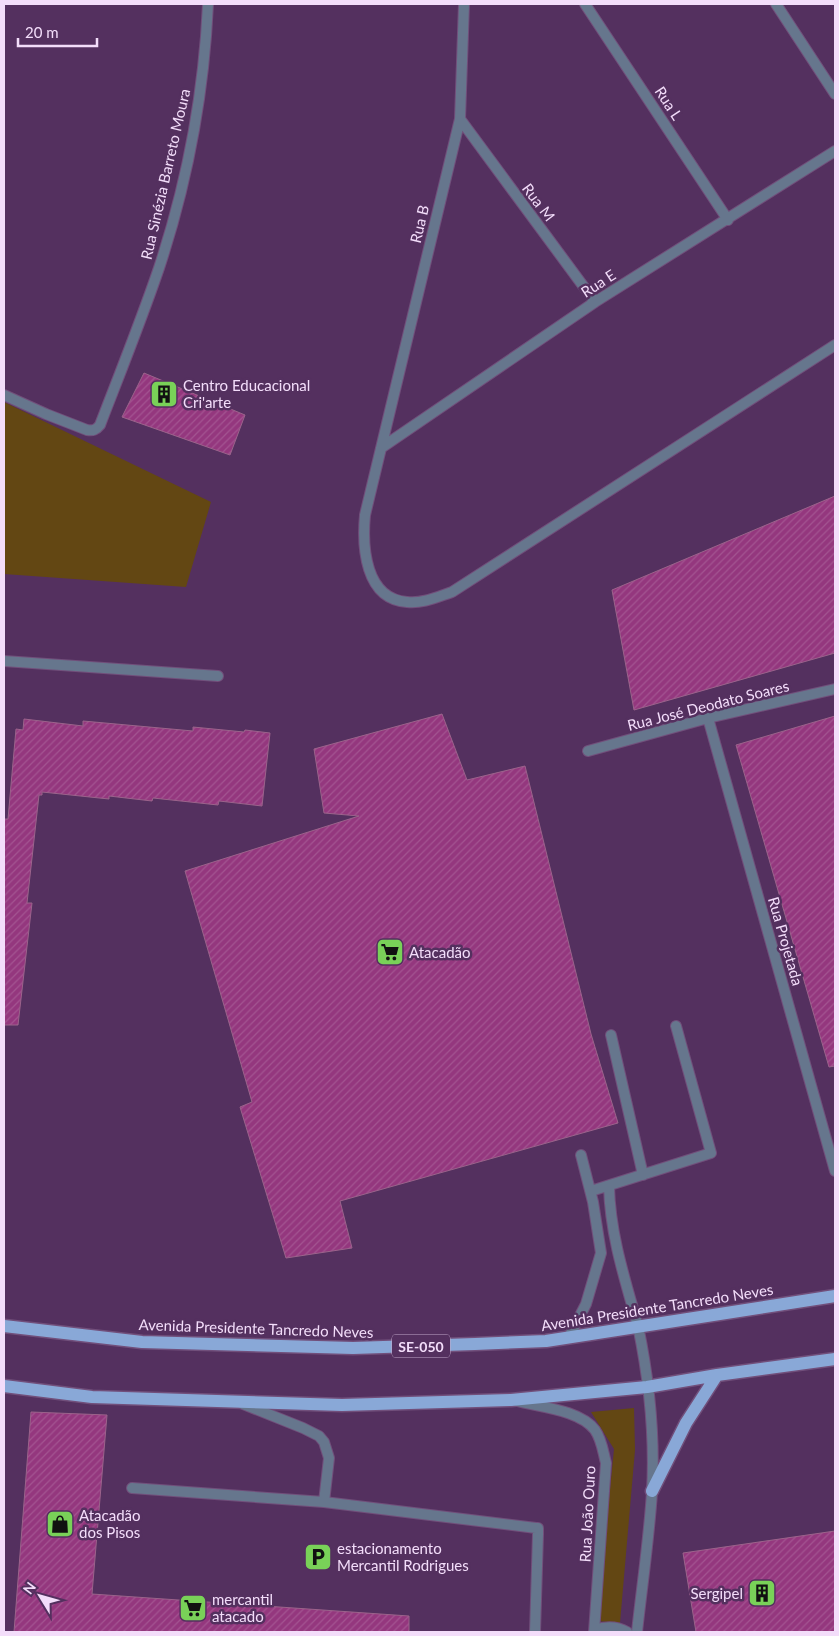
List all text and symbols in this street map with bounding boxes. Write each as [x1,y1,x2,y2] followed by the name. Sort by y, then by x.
[18,15,96,47] scale bar
[25,23,59,41] text: 20 m
[652,83,687,123] street label: Rua L
[137,87,193,261] street label: Rua Sinézia Barreto Moura
[519,180,559,224] street label: Rua M
[406,203,432,245] street label: Rua B
[577,265,619,301] street label: Rua E
[183,376,310,411] place label: Centro Educacional Cri'arte
[149,379,179,409] building icon: Centro Educacional Cri'arte
[625,676,791,734] street label: Rua José Deodato Soares
[765,895,807,987] street label: Rua Projetada
[375,937,405,967] supermarket icon: Atacadão
[409,943,471,961] place label: Atacadão
[540,1280,774,1334] street label: Avenida Presidente Tancredo Neves
[138,1315,374,1341] street label: Avenida Presidente Tancredo Neves
[392,1334,450,1358] road number: SE-050
[575,1465,599,1563] street label: Rua João Ouro
[79,1506,141,1541] place label: Atacadão dos Pisos
[45,1509,75,1539] shop icon: Atacadão dos Pisos
[337,1539,469,1574] place label: estacionamento Mercantil Rodrigues
[303,1542,333,1572] parking icon: estacionamento Mercantil Rodrigues
[15,1571,65,1621] north arrow
[19,1578,39,1597] text: N
[747,1578,777,1608] building icon: Sergipel
[690,1584,743,1602] place label: Sergipel
[212,1590,273,1625] place label: mercantil atacado
[178,1593,208,1623] supermarket icon: mercantil atacado

